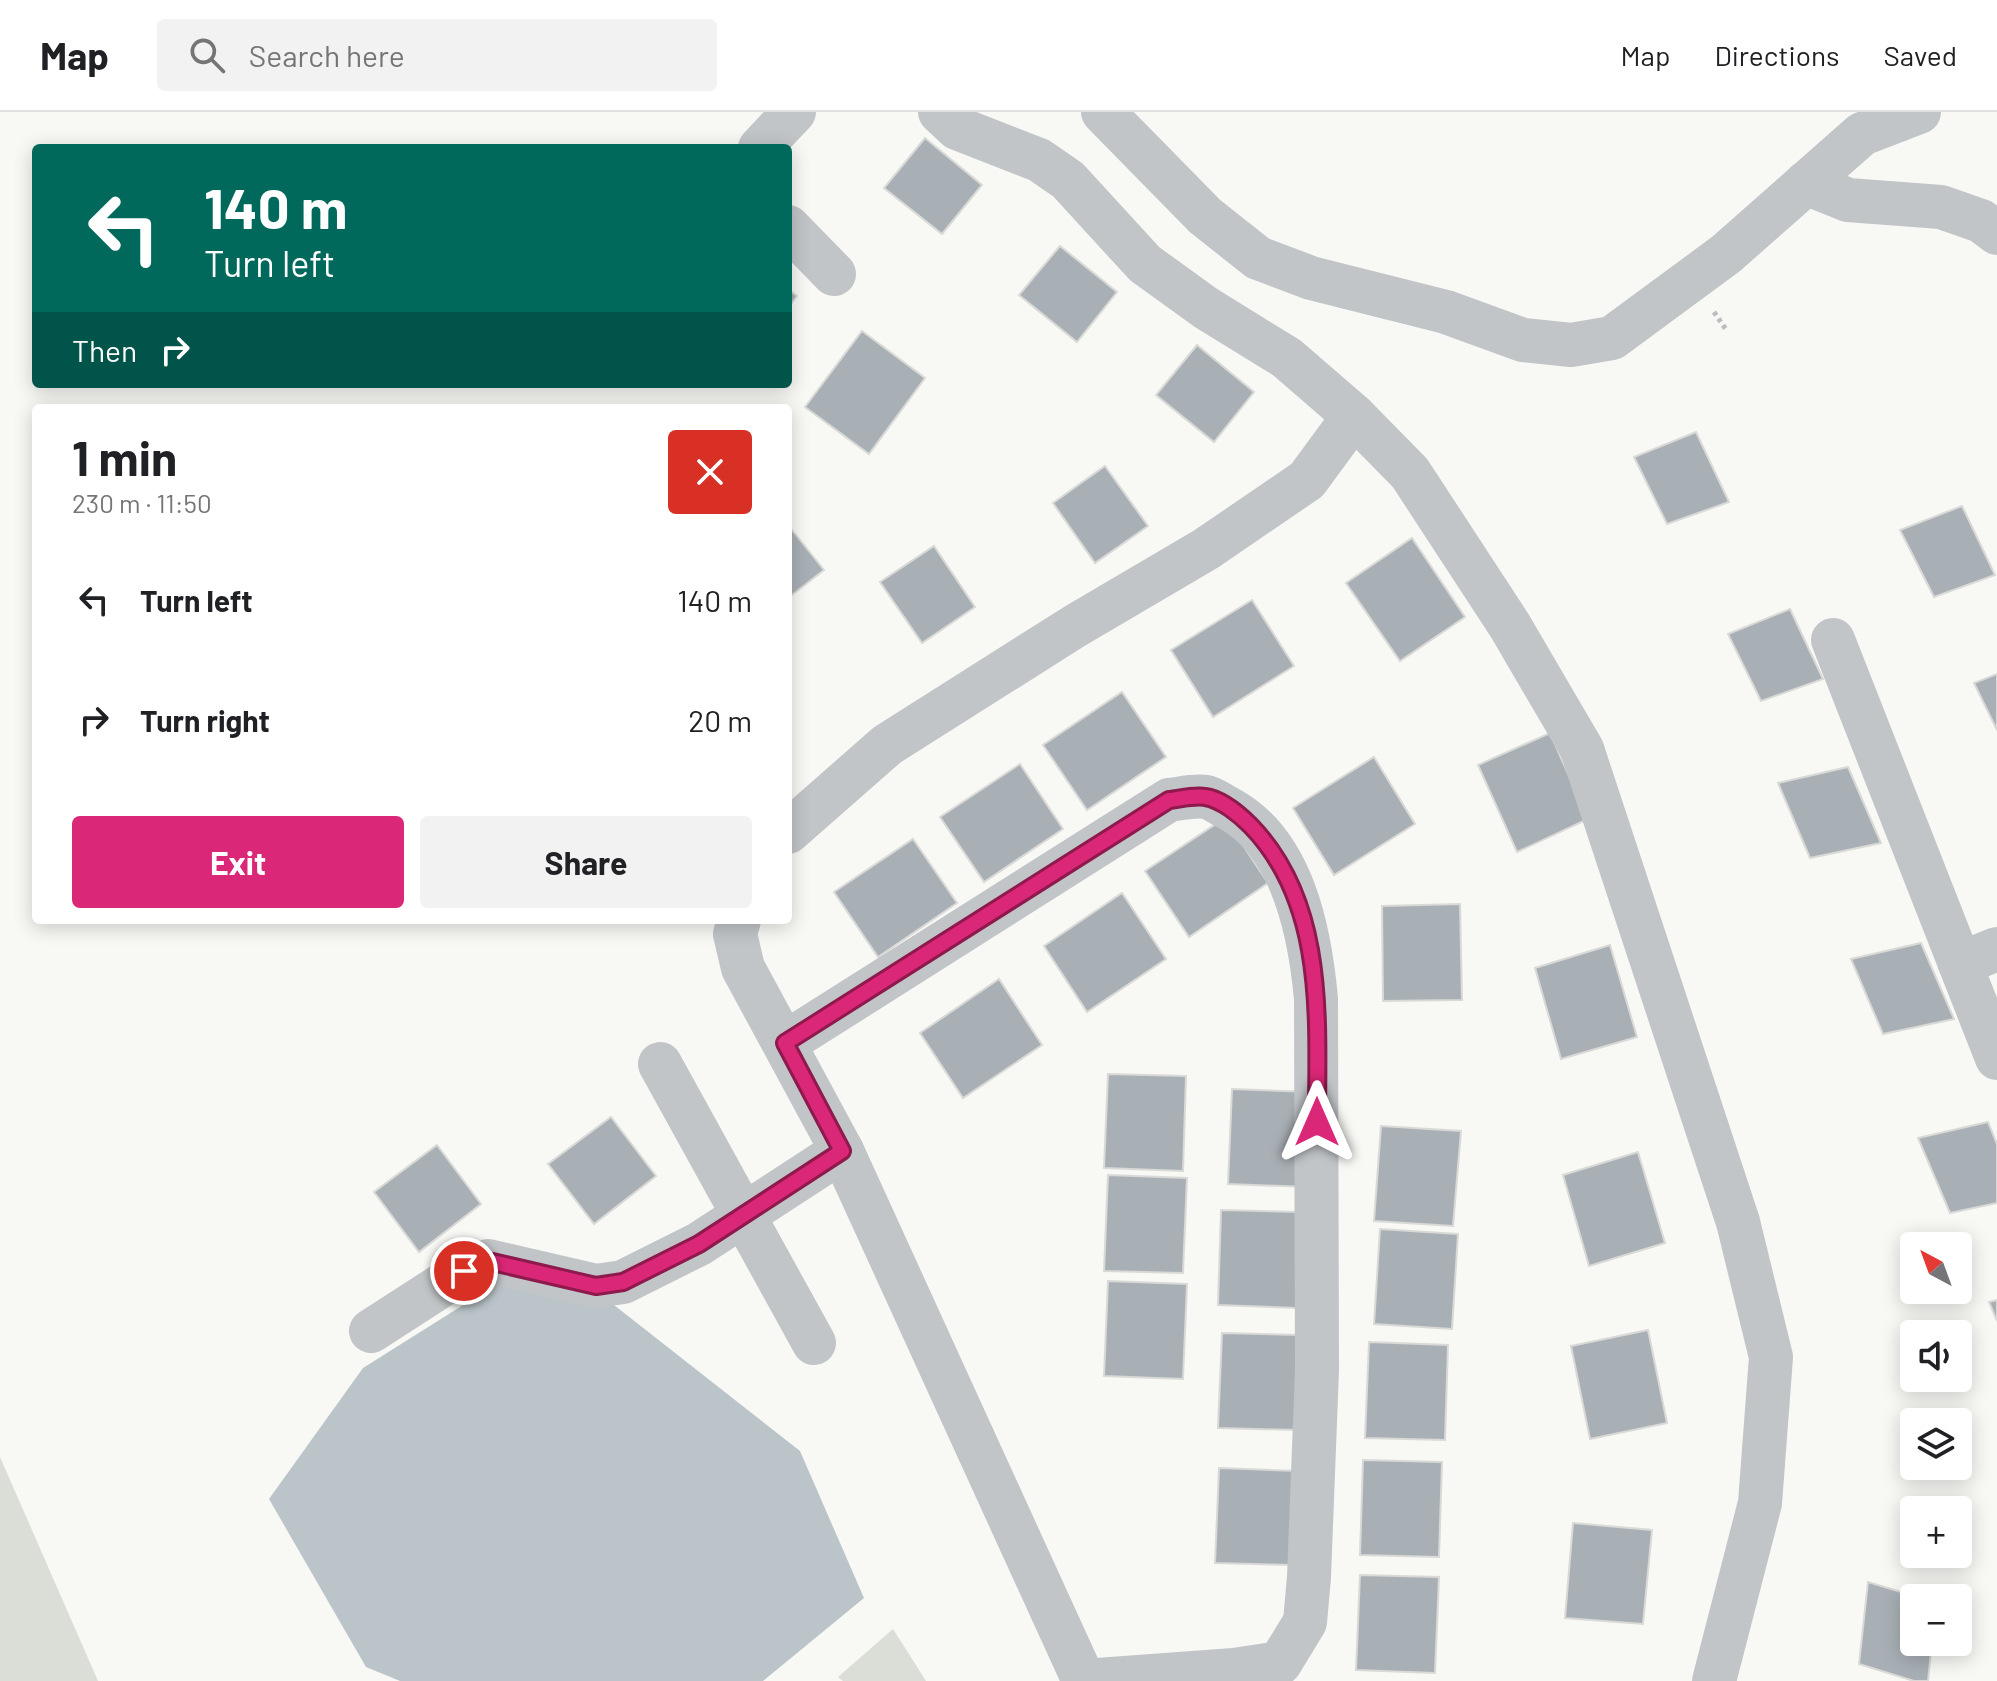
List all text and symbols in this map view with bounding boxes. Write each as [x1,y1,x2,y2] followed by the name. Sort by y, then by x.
[157,19,717,91] search box
[40,32,109,78] text: Map
[185,33,229,77] icon: search
[249,37,405,73] text: Search here
[1621,38,1670,72] text: Map
[1714,38,1840,72] text: Directions
[1884,38,1957,72] text: Saved
[204,173,348,240] text: 140 m
[72,176,176,280] icon: left
[204,241,335,284] text: Turn left
[153,328,197,372] icon: right
[72,332,137,368] text: Then
[72,428,177,486] text: 1 min
[668,430,752,514] button: close
[72,487,212,518] text: 230 m · 11:50
[72,578,116,622] icon: left
[140,582,253,618] text: Turn left
[677,582,752,618] text: 140 m
[72,698,116,742] icon: right
[140,702,270,738] text: Turn right
[688,702,752,738] text: 20 m
[72,816,404,908] button: Exit
[420,816,752,908] button: Share
[1275,1080,1359,1164] position arrow
[1900,1232,1972,1304] north arrow
[1900,1232,1972,1656] map controls
[430,1237,498,1305] pin
[442,1249,486,1293] icon: arrive
[1900,1320,1972,1392] button: sound
[1900,1408,1972,1480] button: layers
[1900,1496,1972,1568] button: +
[1900,1584,1972,1656] button: −

